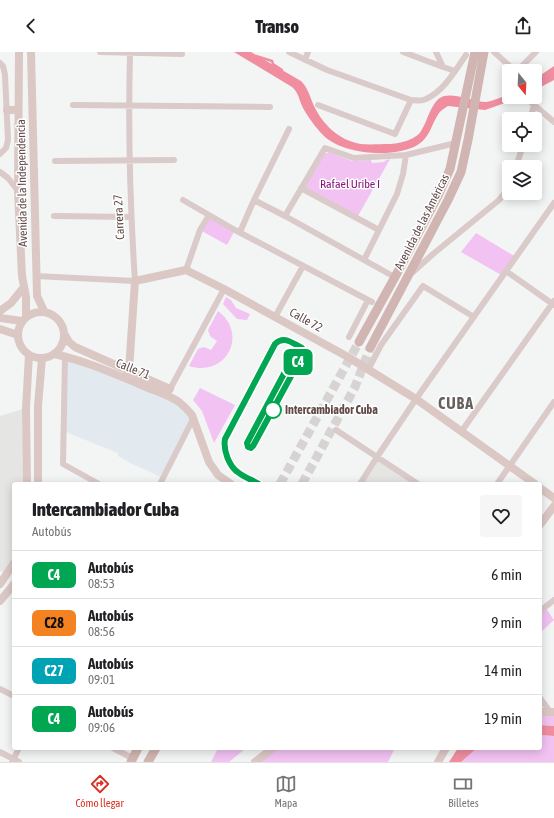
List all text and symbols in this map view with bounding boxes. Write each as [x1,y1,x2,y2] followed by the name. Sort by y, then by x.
[20,15,42,37] icon: back
[512,15,534,37] icon: share
[255,16,299,37] text: Transo
[502,64,542,104] north arrow
[502,64,542,200] map controls
[502,112,542,152] button: locate
[14,119,30,247] street label: Avenida de la Independencia
[502,160,542,200] button: layers
[392,172,452,272] street label: Avenida de las Américas
[320,177,380,191] park label: Rafael Uribe I
[111,194,127,240] street label: Carrera 27
[287,305,325,335] street label: Calle 72
[280,349,316,375] line badge: C4
[292,354,304,370] text: C4
[114,356,152,382] street label: Calle 71
[438,394,474,412] district label: CUBA
[264,401,282,419] marker: Intercambiador Cuba
[285,403,378,417] place label: Intercambiador Cuba
[480,495,522,537] button: heart
[32,498,179,520] text: Intercambiador Cuba
[32,524,71,539] text: Autobús
[88,559,133,576] text: Autobús
[491,566,522,583] text: 6 min
[48,567,60,583] text: C4
[88,576,115,591] text: 08:53
[88,607,133,624] text: Autobús
[491,614,522,631] text: 9 min
[44,615,64,631] text: C28
[88,624,115,639] text: 08:56
[88,655,133,672] text: Autobús
[484,662,522,679] text: 14 min
[44,663,64,679] text: C27
[88,672,115,687] text: 09:01
[88,703,133,720] text: Autobús
[484,710,522,727] text: 19 min
[48,711,60,727] text: C4
[88,720,115,735] text: 09:06
[75,773,124,809] tab: Cómo llegar
[275,773,297,809] tab: Mapa
[448,773,479,809] tab: Billetes

